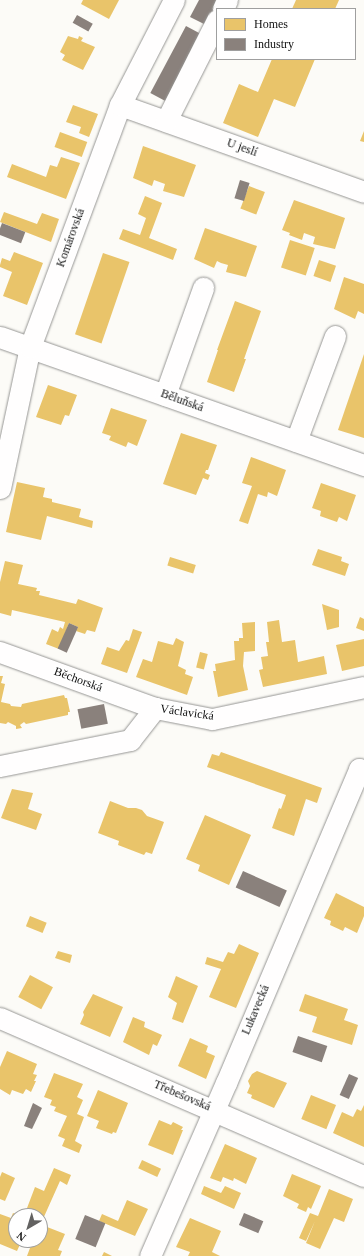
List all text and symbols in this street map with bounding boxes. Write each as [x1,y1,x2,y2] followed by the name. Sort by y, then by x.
[216,8,356,60] legend
[254,17,288,31] text: Homes
[254,37,294,51] text: Industry
[225,136,259,160] street label: U jeslí
[54,207,88,269] street label: Komárovská
[159,387,205,415] street label: Běluňská
[52,665,104,695] street label: Běchorská
[159,702,215,724] street label: Václavická
[239,983,273,1037] street label: Lukavecká
[151,1078,213,1114] street label: Třebešovská
[8,1208,48,1248] north arrow
[14,1229,28,1244] text: N

